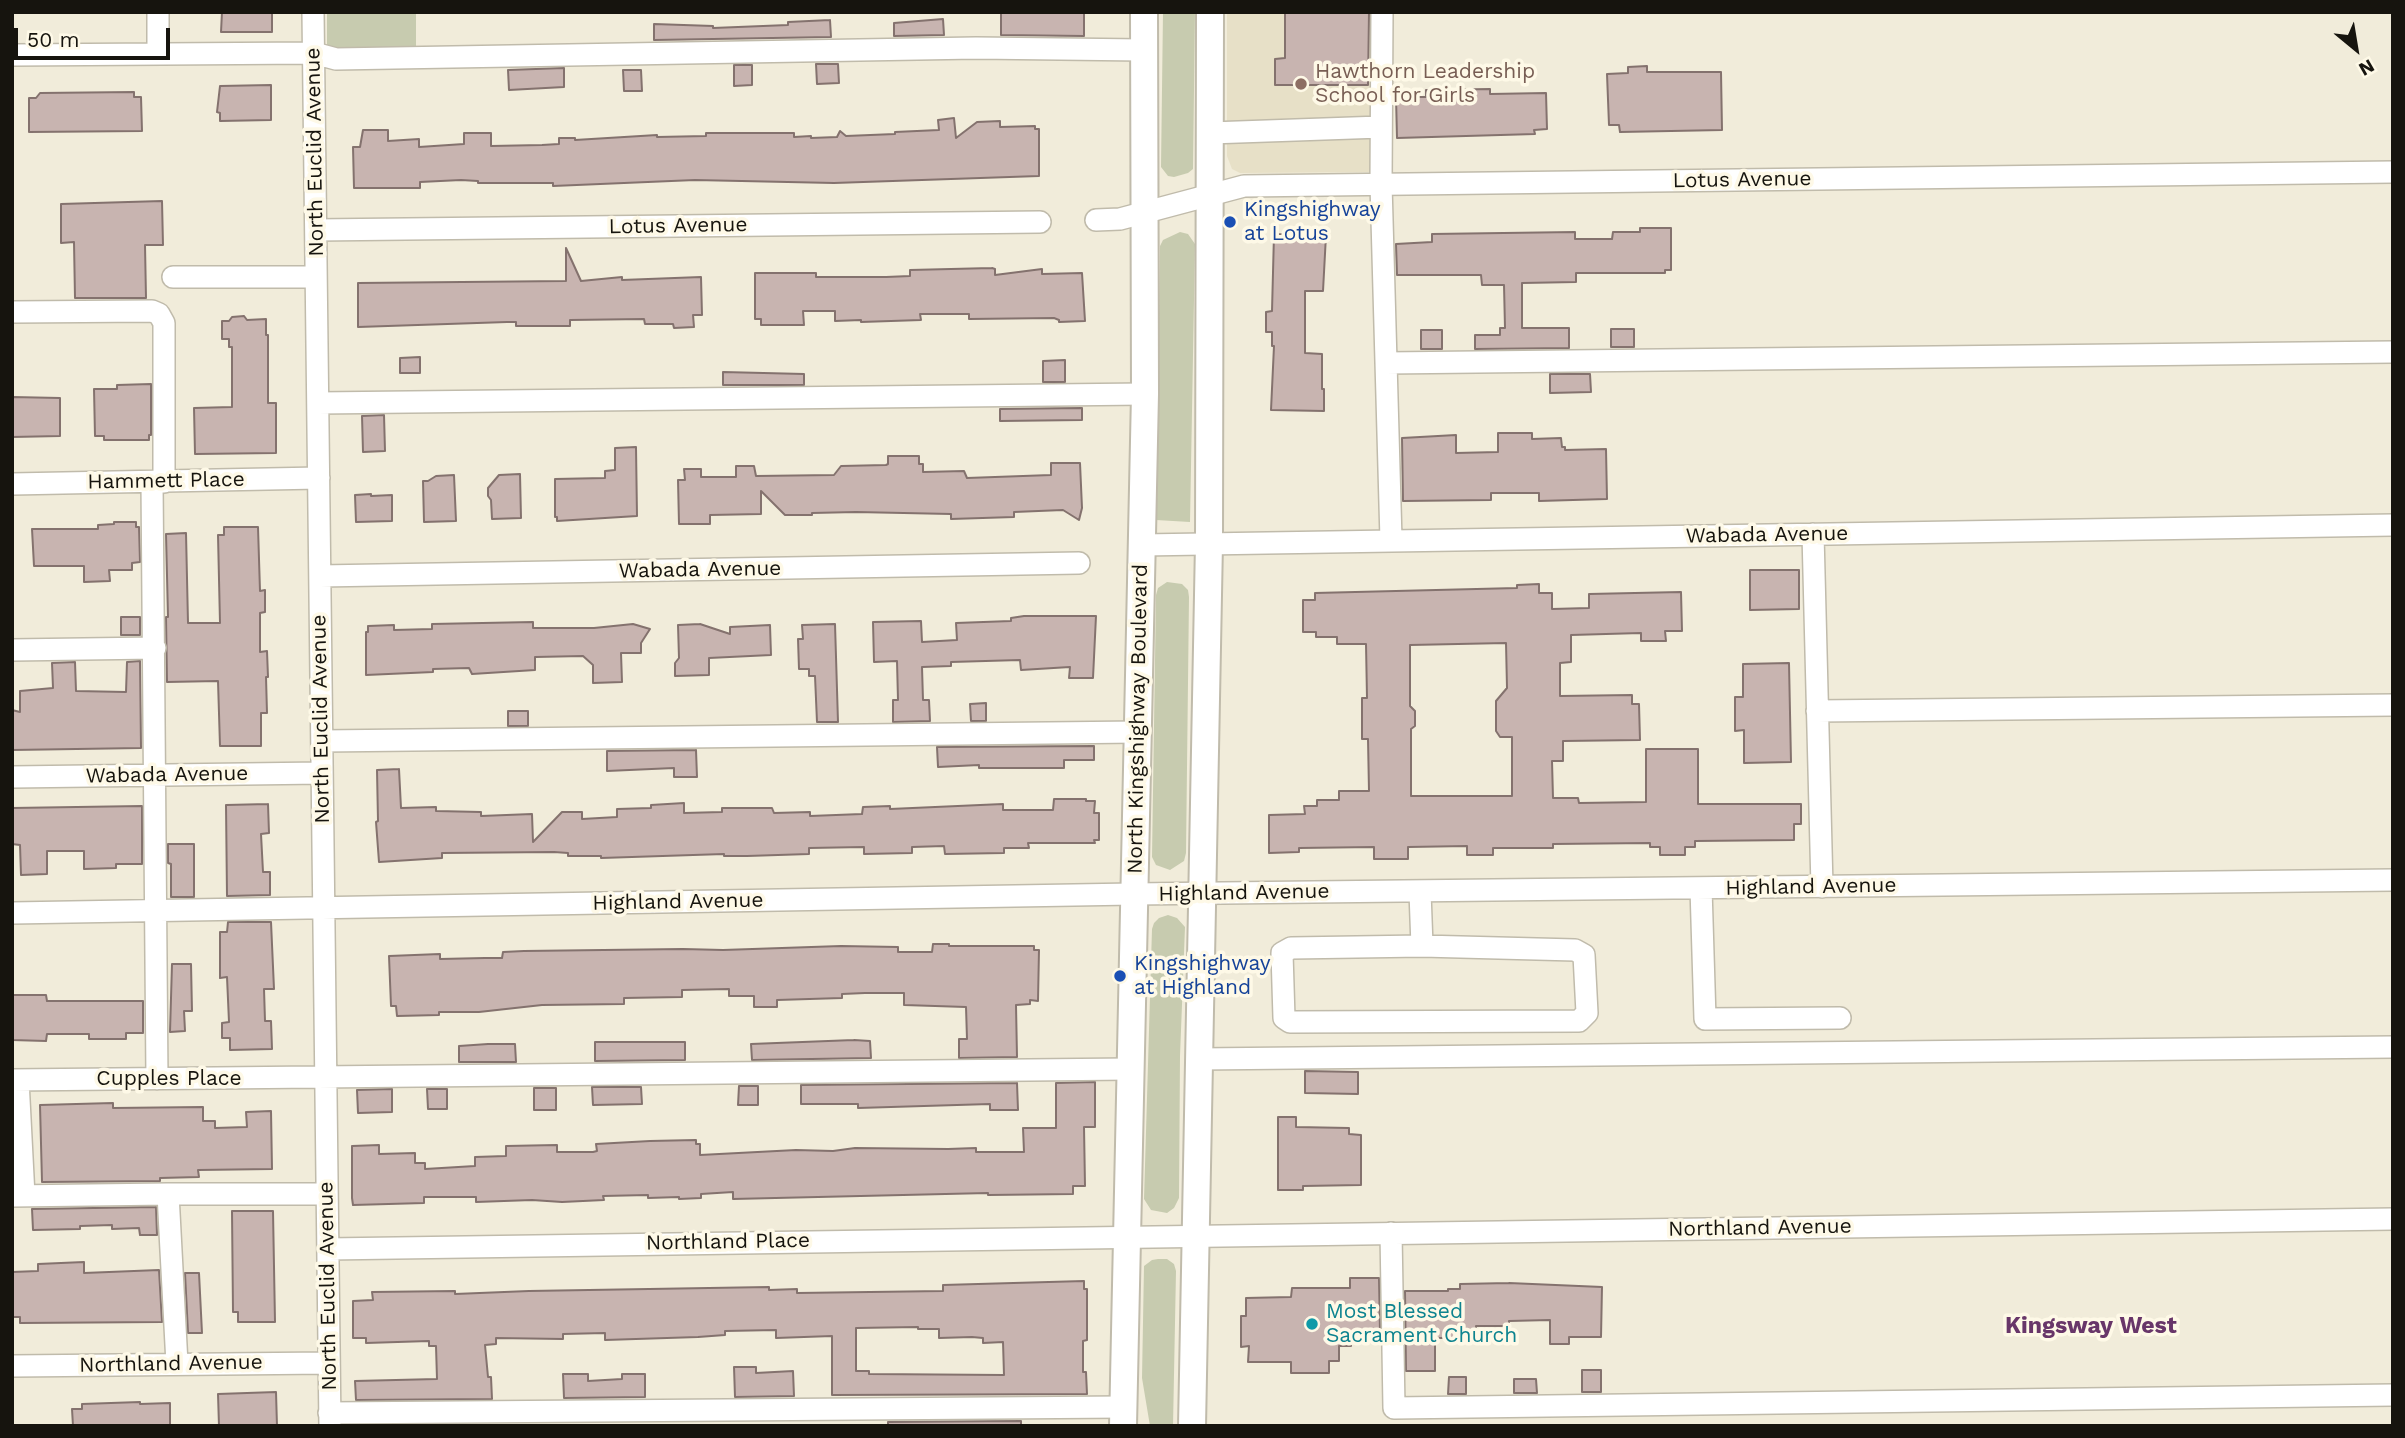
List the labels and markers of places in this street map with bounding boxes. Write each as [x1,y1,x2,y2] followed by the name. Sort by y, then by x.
[1315,59,1535,109] place label: Hawthorn Leadership School for Girls
[1293,76,1309,92] marker: Hawthorn Leadership School for Girls
[1244,197,1381,247] place label: Kingshighway at Lotus
[1222,214,1238,230] marker: Kingshighway at Lotus
[1134,951,1271,1001] place label: Kingshighway at Highland
[1112,968,1128,984] marker: Kingshighway at Highland
[1326,1299,1517,1349] place label: Most Blessed Sacrament Church
[1304,1316,1320,1332] marker: Most Blessed Sacrament Church

